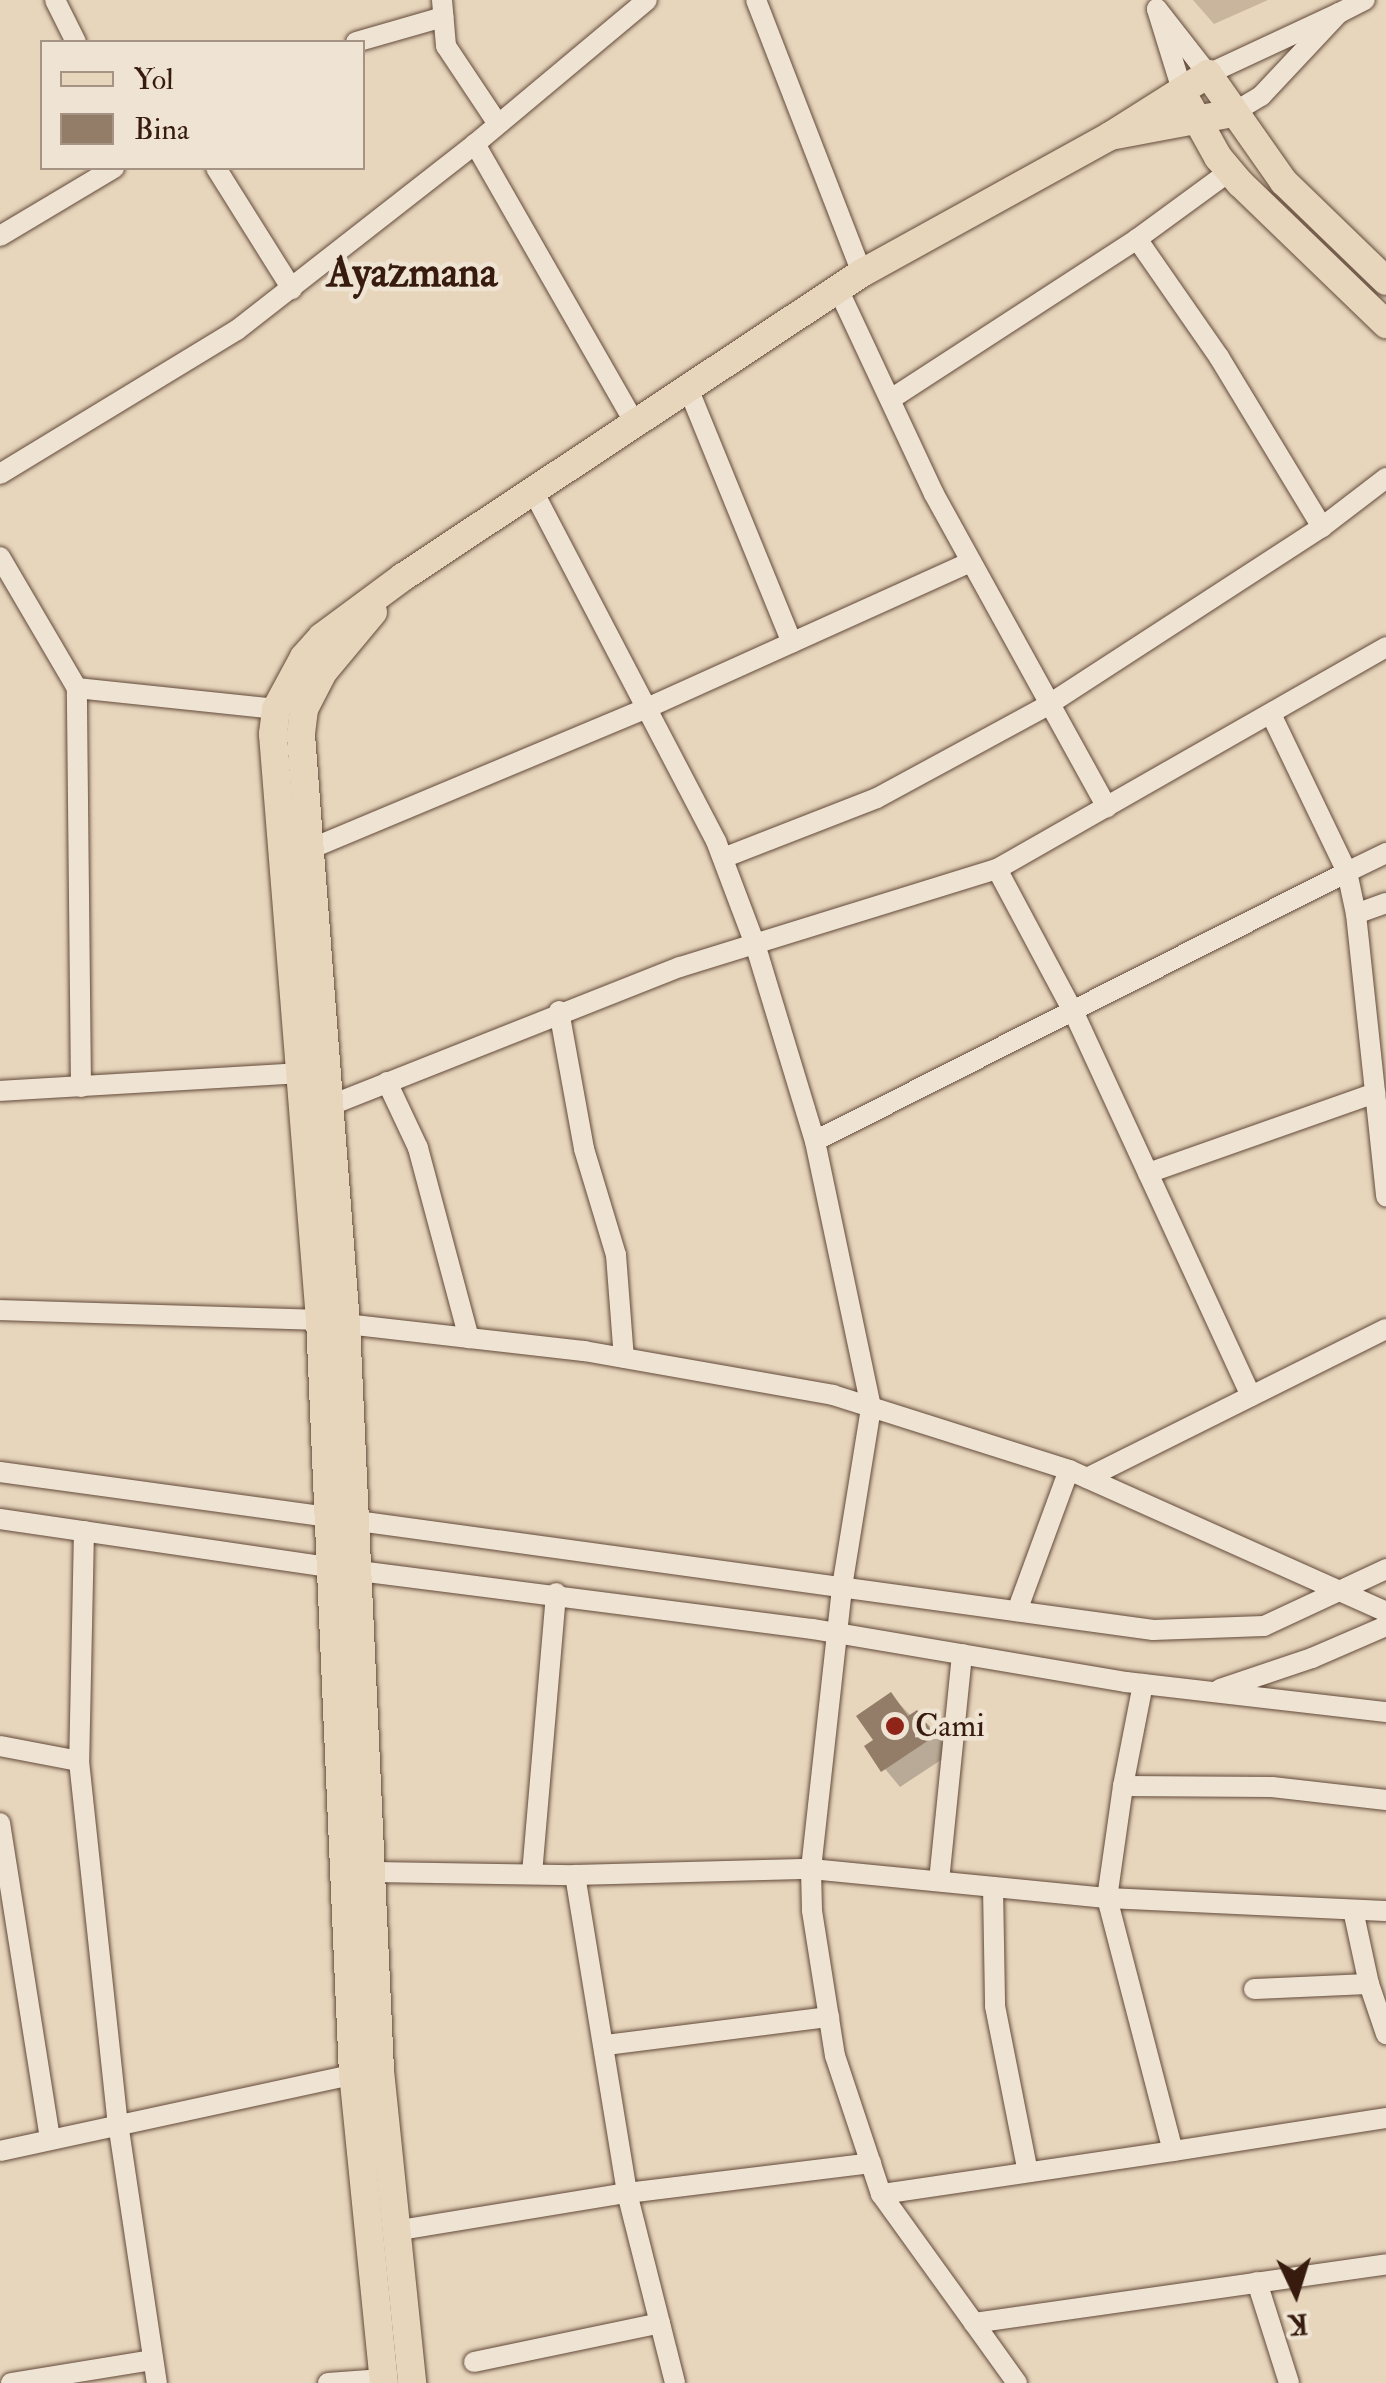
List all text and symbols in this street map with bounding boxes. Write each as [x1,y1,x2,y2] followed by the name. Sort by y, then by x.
[40,40,365,170] legend
[134,61,174,98] text: Yol
[134,111,189,148] text: Bina
[327,248,497,298] district label: Ayazmana
[915,1707,985,1745] place label: Cami
[884,1715,906,1737] marker: Cami
[1246,2243,1346,2343] north arrow
[1287,2305,1309,2342] text: K

